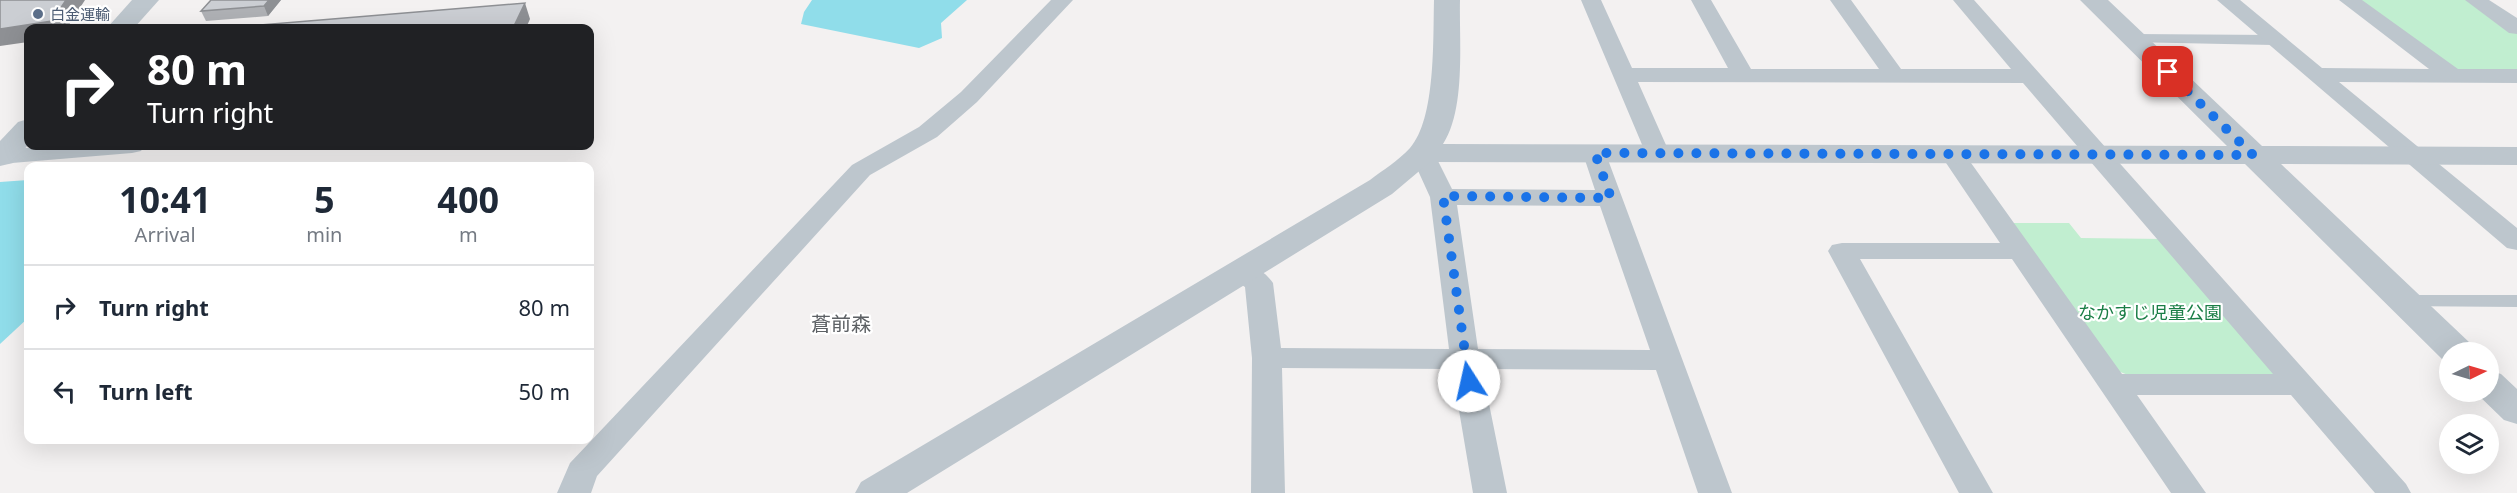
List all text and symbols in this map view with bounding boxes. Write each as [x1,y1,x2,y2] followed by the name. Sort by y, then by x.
[50,4,110,24] place label: 白金運輸
[31,7,45,21] marker: 白金運輸
[147,40,247,97] text: 80 m
[2142,46,2193,97] pin
[48,48,126,126] icon: right
[2151,55,2184,88] icon: arrive
[147,94,273,131] text: Turn right
[119,175,211,224] text: 10:41
[314,175,335,224] text: 5
[437,175,499,224] text: 400
[135,221,196,248] text: Arrival
[306,221,342,248] text: min
[459,221,478,248] text: m
[48,291,81,324] icon: right
[99,292,209,322] text: Turn right
[519,292,570,322] text: 80 m
[2078,300,2222,324] park label: なかすじ児童公園
[811,310,871,337] district label: 蒼前森
[2439,342,2499,402] north arrow
[2439,342,2499,474] map controls
[1437,349,1501,413] position arrow
[48,375,81,408] icon: left
[99,376,193,406] text: Turn left
[519,376,570,406] text: 50 m
[2439,414,2499,474] button: layers

